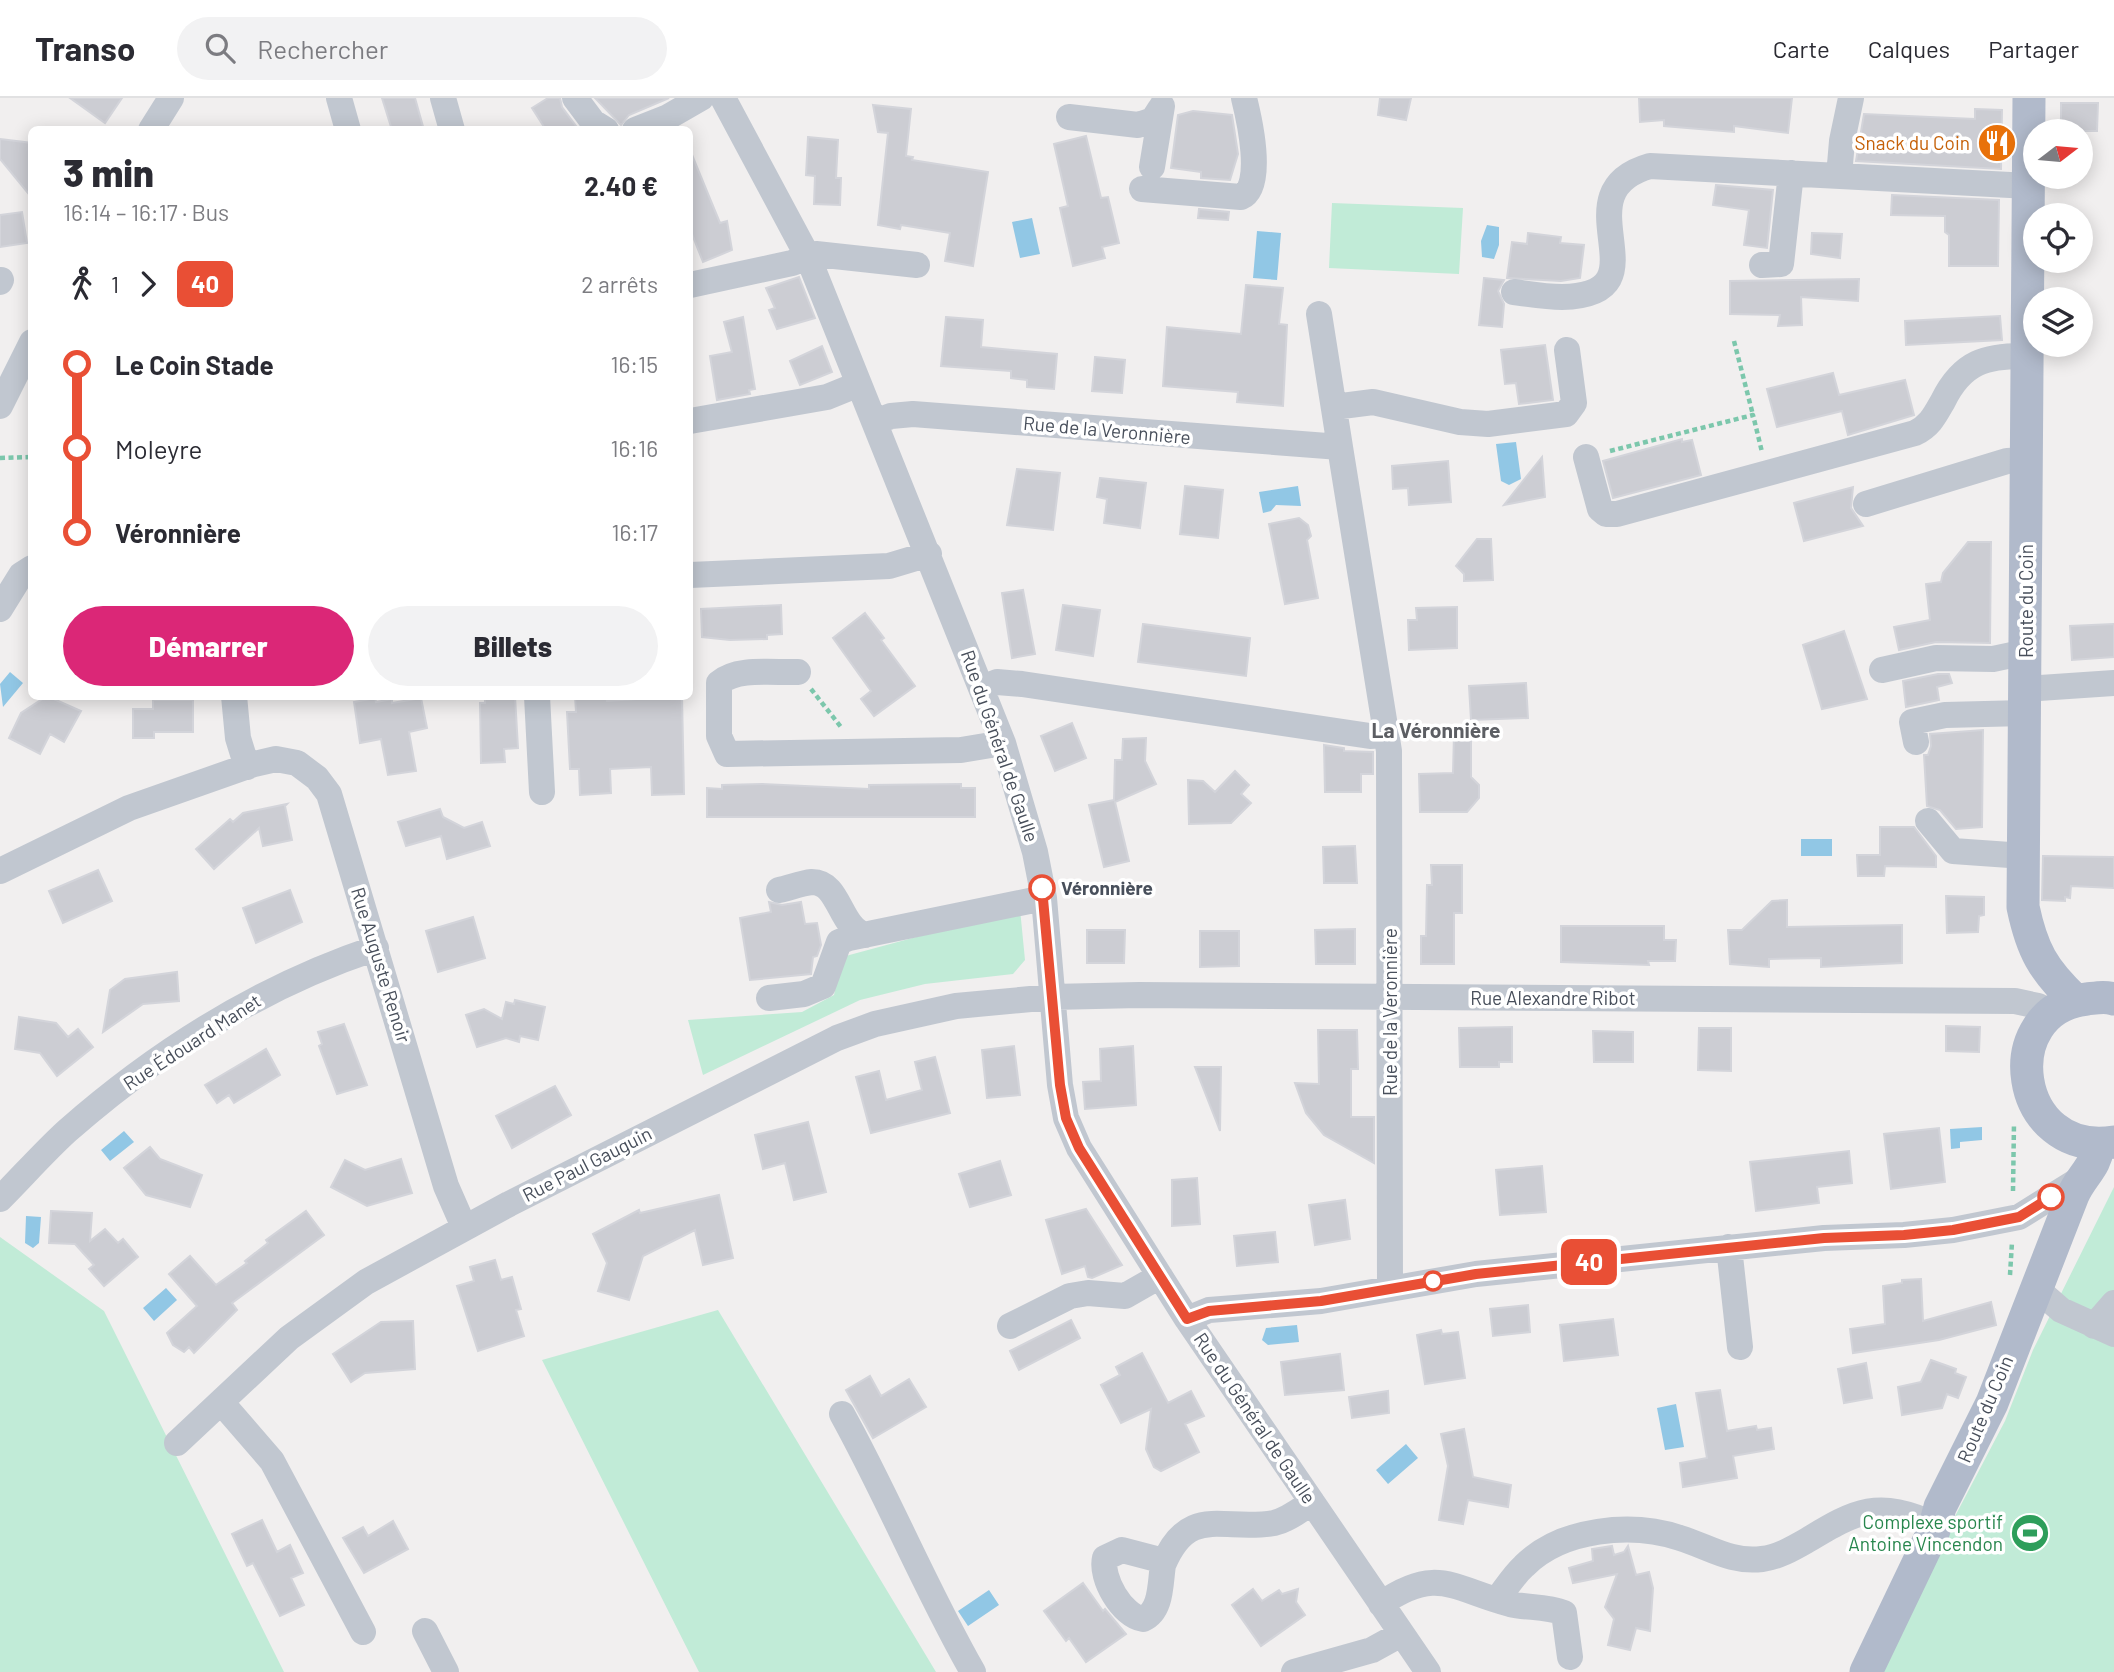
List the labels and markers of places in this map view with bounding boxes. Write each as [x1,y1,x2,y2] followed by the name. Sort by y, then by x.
[1976,122,2018,164] restaurant icon: Snack du Coin
[1854,131,1970,154] place label: Snack du Coin
[1029,875,1055,901] marker: Véronnière
[1061,876,1153,899] place label: Véronnière
[2038,1184,2064,1210] unlabelled marker
[1423,1271,1443,1291] unlabelled marker
[1848,1510,2003,1555] place label: Complexe sportif Antoine Vincendon
[2009,1512,2051,1554] sports icon: Complexe sportif Antoine Vincendon

